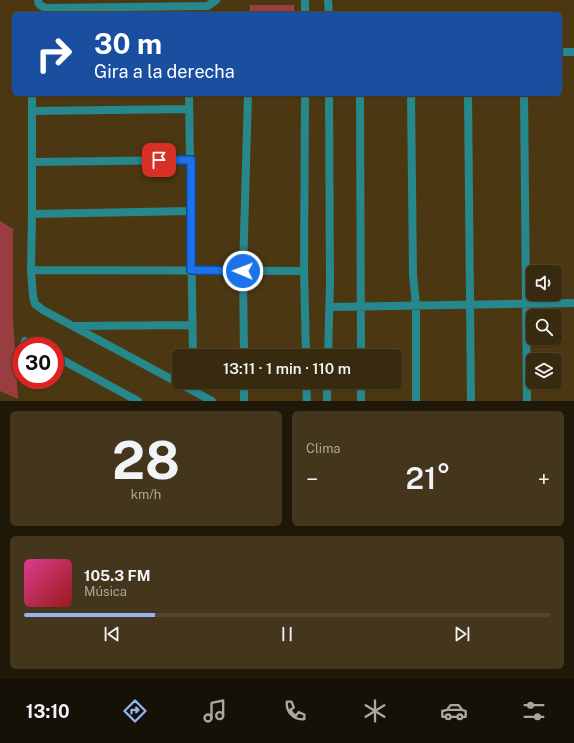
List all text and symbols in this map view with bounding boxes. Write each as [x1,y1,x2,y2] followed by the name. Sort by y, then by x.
[94,27,162,60] text: 30 m
[28,28,80,80] icon: right
[94,61,235,82] text: Gira a la derecha
[142,143,176,177] pin
[148,149,170,171] icon: arrive
[222,250,264,292] position arrow
[526,265,562,389] map controls
[526,265,562,301] button: sound
[526,309,562,345] button: search
[12,337,64,389] speed limit sign: 30
[526,353,562,389] button: layers
[223,360,351,377] text: 13:11 · 1 min · 110 m
[112,430,180,491] text: 28
[306,441,341,456] text: Clima
[405,460,451,496] text: 21°
[306,466,318,492] text: −
[538,466,550,492] text: +
[131,487,161,502] text: km/h
[84,567,151,584] text: 105.3 FM
[84,584,127,599] text: Música
[101,623,123,645] icon: previous
[276,623,298,645] icon: pause
[451,623,473,645] icon: next
[121,697,149,725] icon: directions
[201,697,229,725] icon: music
[281,697,309,725] icon: phone
[361,697,389,725] icon: climate
[440,697,468,725] icon: car
[520,697,548,725] icon: filters
[26,701,70,722] text: 13:10

